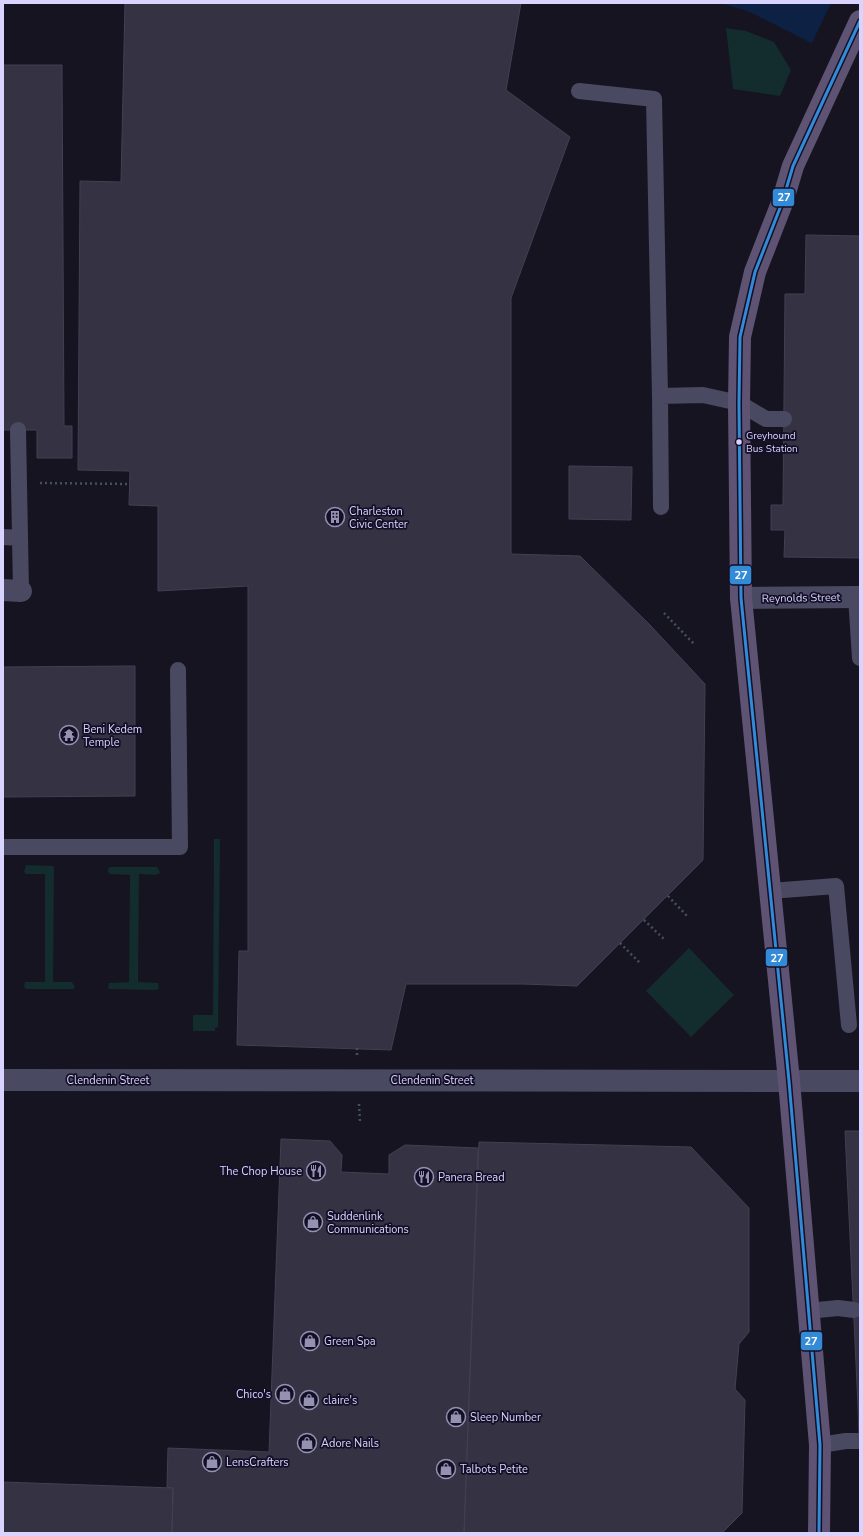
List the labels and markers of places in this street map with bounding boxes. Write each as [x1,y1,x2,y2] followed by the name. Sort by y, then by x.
[746,429,798,456] place label: Greyhound Bus Station
[734,437,744,447] marker: Greyhound Bus Station
[349,504,408,532] place label: Charleston Civic Center
[324,506,346,528] building icon: Charleston Civic Center
[83,722,142,750] place label: Beni Kedem Temple
[58,724,80,746] temple icon: Beni Kedem Temple
[305,1160,327,1182] restaurant icon: The Chop House
[220,1164,302,1179] place label: The Chop House
[413,1166,435,1188] restaurant icon: Panera Bread
[438,1170,505,1185] place label: Panera Bread
[327,1209,409,1237] place label: Suddenlink Communications
[302,1211,324,1233] shop icon: Suddenlink Communications
[299,1330,321,1352] shop icon: Green Spa
[324,1334,376,1349] place label: Green Spa
[274,1383,296,1405] shop icon: Chico's
[236,1387,271,1402] place label: Chico's
[298,1389,320,1411] shop icon: claire's
[323,1393,357,1408] place label: claire's
[445,1406,467,1428] shop icon: Sleep Number
[470,1410,541,1425] place label: Sleep Number
[296,1432,318,1454] shop icon: Adore Nails
[321,1436,379,1451] place label: Adore Nails
[201,1451,223,1473] shop icon: LensCrafters
[226,1455,289,1470] place label: LensCrafters
[435,1458,457,1480] shop icon: Talbots Petite
[460,1462,528,1477] place label: Talbots Petite

